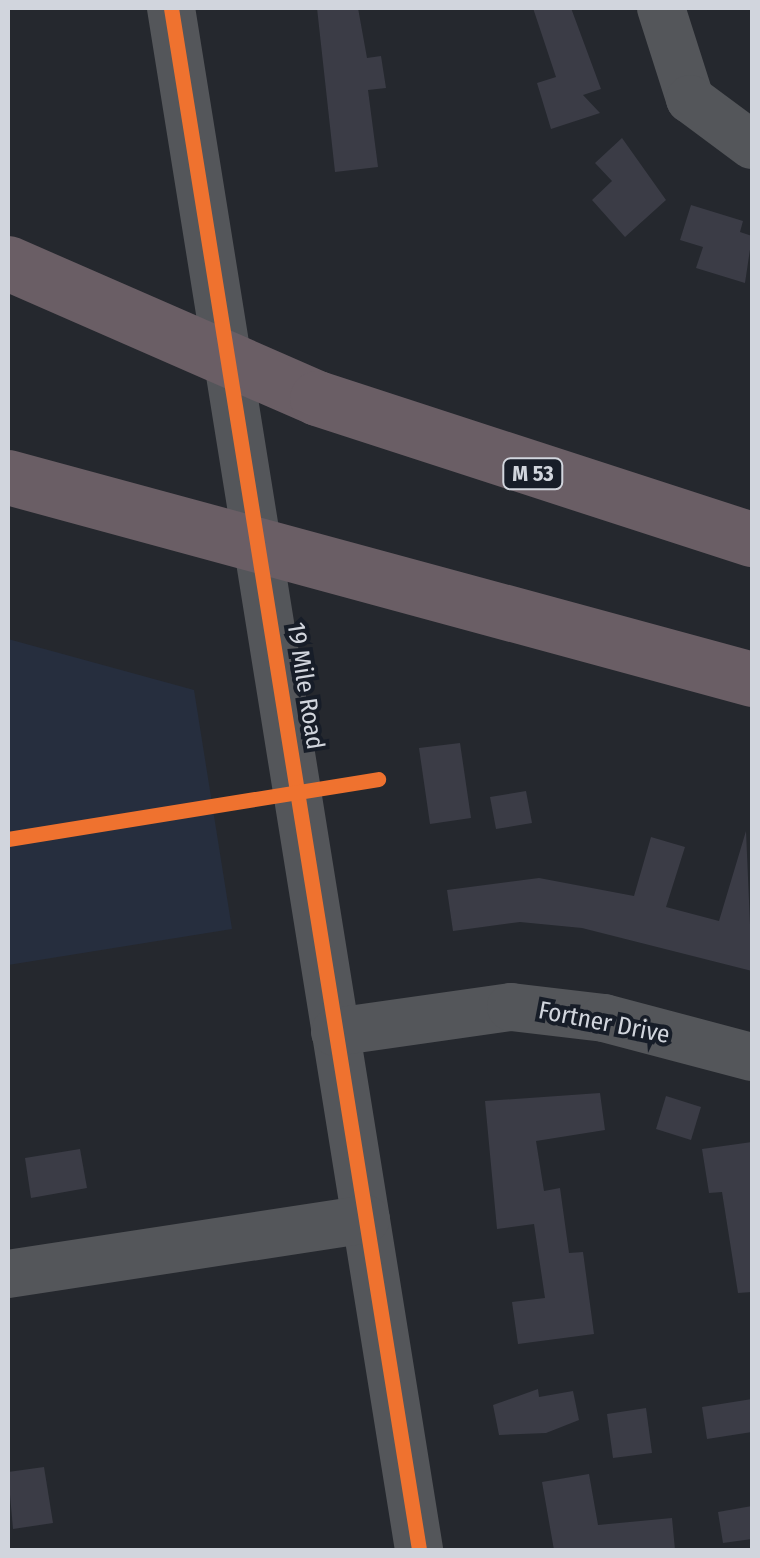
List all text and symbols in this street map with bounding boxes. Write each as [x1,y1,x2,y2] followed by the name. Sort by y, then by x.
[500,457,566,491] road number: M 53
[280,620,330,752] street label: 19 Mile Road
[536,996,672,1050] street label: Fortner Drive

